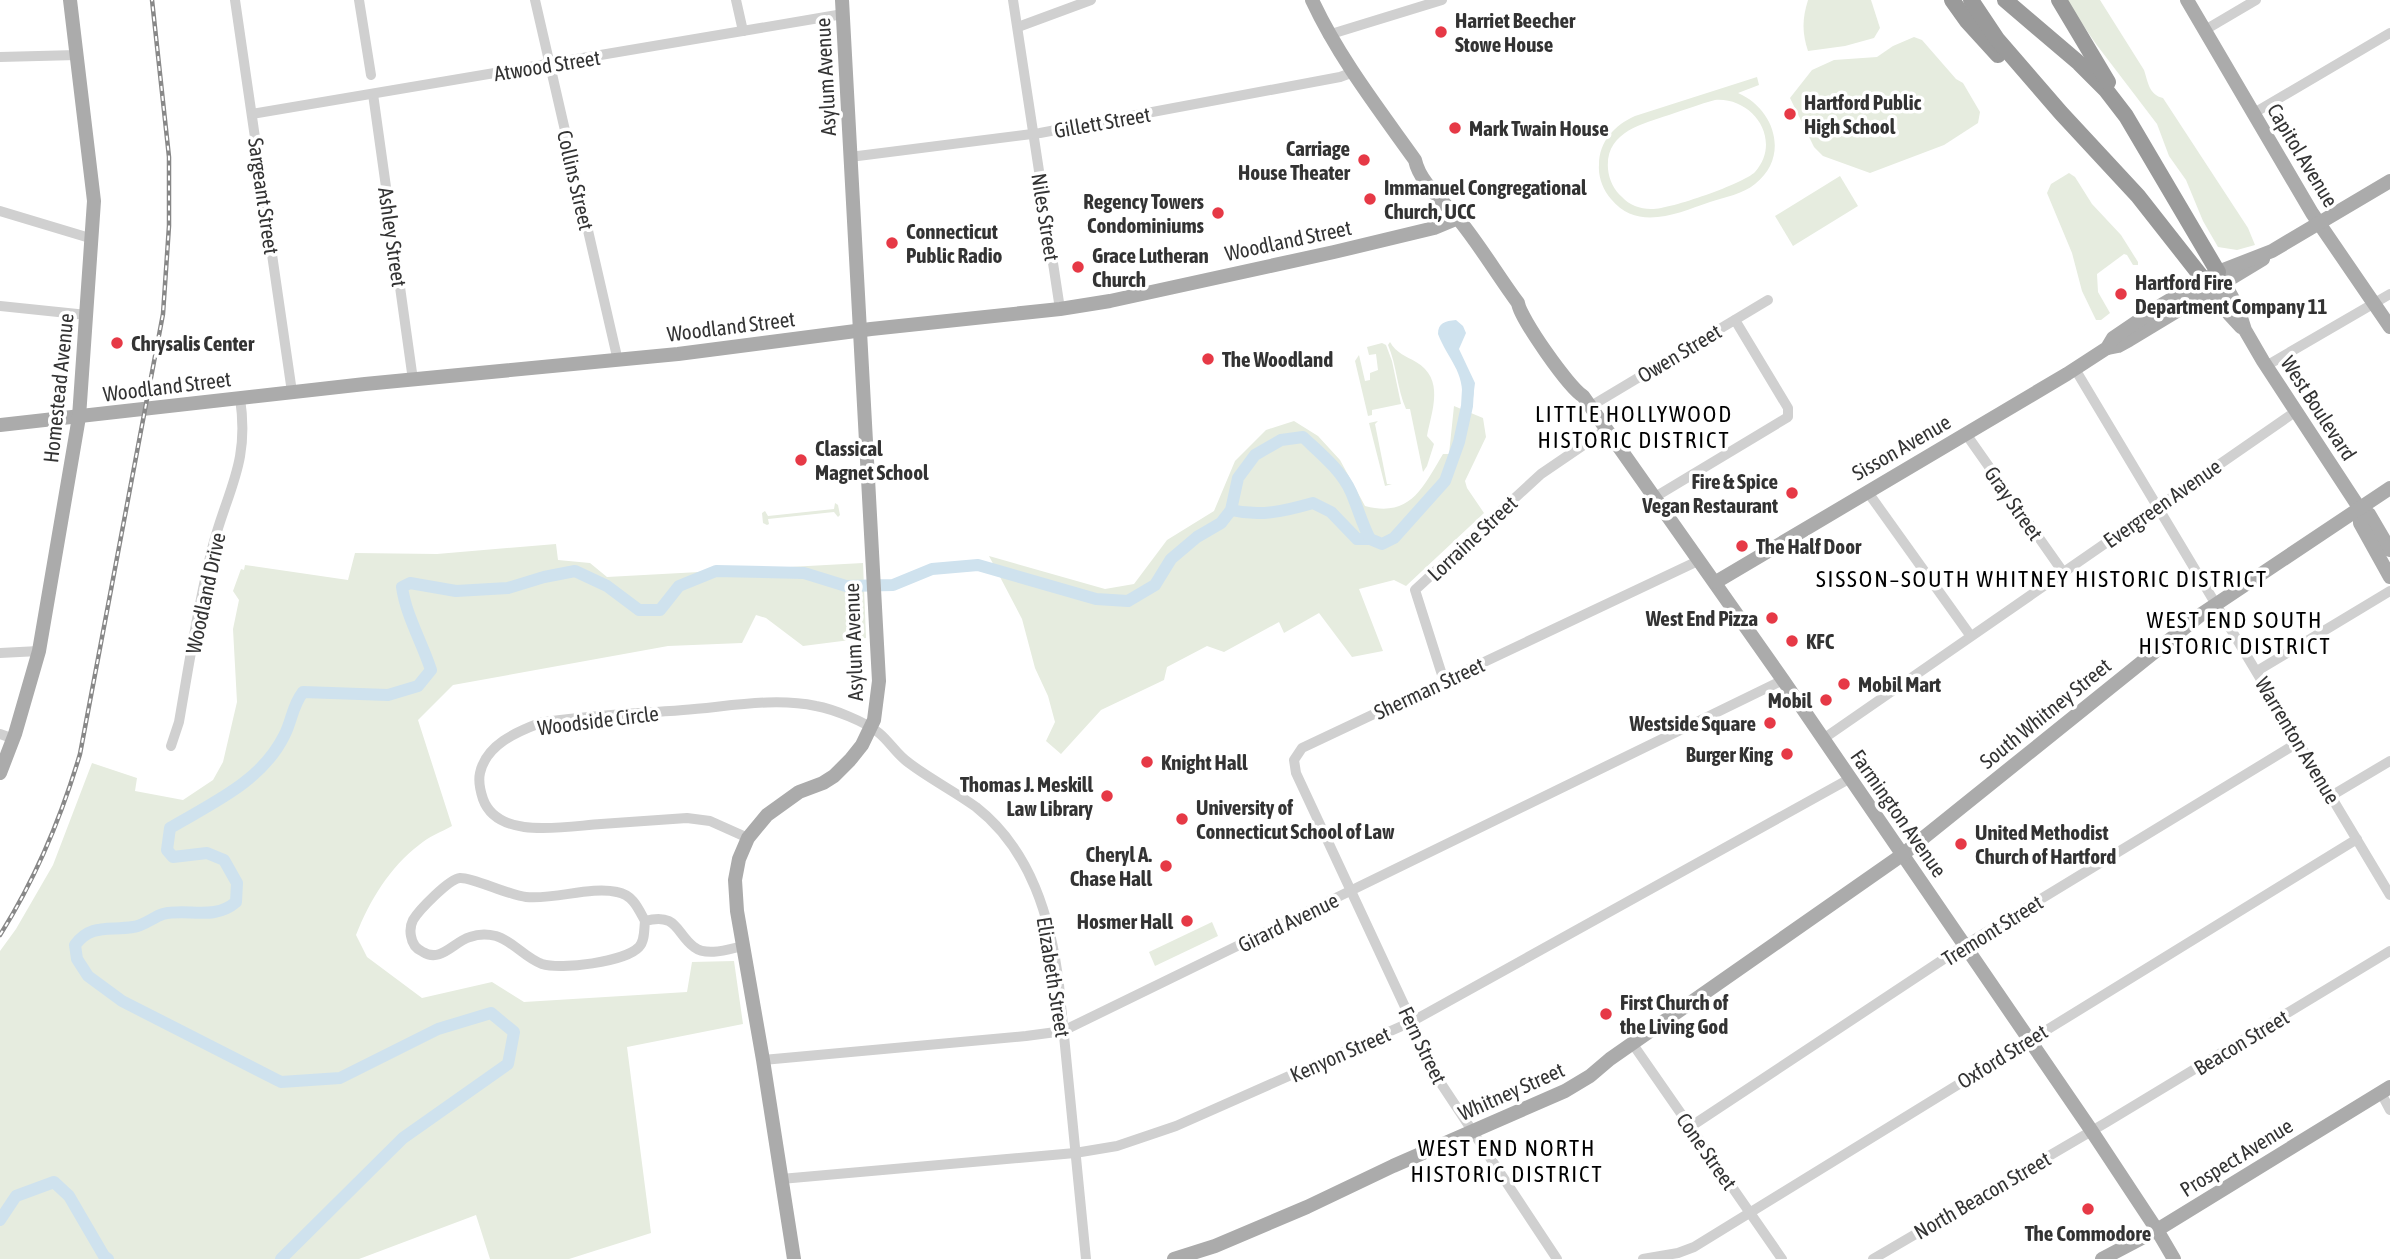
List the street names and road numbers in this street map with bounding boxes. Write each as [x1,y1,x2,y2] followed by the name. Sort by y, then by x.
[810,17,840,137] street label: Asylum Avenue
[492,45,602,85] street label: Atwood Street
[2263,99,2343,211] street label: Capitol Avenue
[1052,102,1152,142] street label: Gillett Street
[553,128,599,232] street label: Collins Street
[244,136,284,256] street label: Sargeant Street
[1027,171,1065,263] street label: Niles Street
[374,186,412,288] street label: Ashley Street
[1223,215,1353,265] street label: Woodland Street
[666,306,796,346] street label: Woodland Street
[38,312,78,464] street label: Homestead Avenue
[1633,319,1725,387] street label: Owen Street
[2276,351,2362,465] street label: West Boulevard
[102,366,232,406] street label: Woodland Street
[1848,409,1954,485] street label: Sisson Avenue
[2099,454,2225,552] street label: Evergreen Avenue
[1980,462,2048,544] street label: Gray Street
[1422,491,1522,585] street label: Lorraine Street
[180,530,230,656] street label: Woodland Drive
[839,583,867,701] street label: Asylum Avenue
[1370,652,1488,724] street label: Sherman Street
[1975,653,2115,773] street label: South Whitney Street
[2251,672,2345,808] street label: Warrenton Avenue
[536,701,660,739] street label: Woodside Circle
[1846,745,1952,881] street label: Farmington Avenue
[1234,887,1342,957] street label: Girard Avenue
[1937,890,2047,970] street label: Tremont Street
[1033,915,1075,1039] street label: Elizabeth Street
[1394,1002,1452,1088] street label: Fern Street
[2189,1004,2293,1080] street label: Beacon Street
[1953,1019,2051,1093] street label: Oxford Street
[1286,1021,1394,1087] street label: Kenyon Street
[1454,1057,1568,1125] street label: Whitney Street
[1672,1108,1742,1194] street label: Cone Street
[2175,1113,2297,1201] street label: Prospect Avenue
[1910,1146,2054,1244] street label: North Beacon Street

